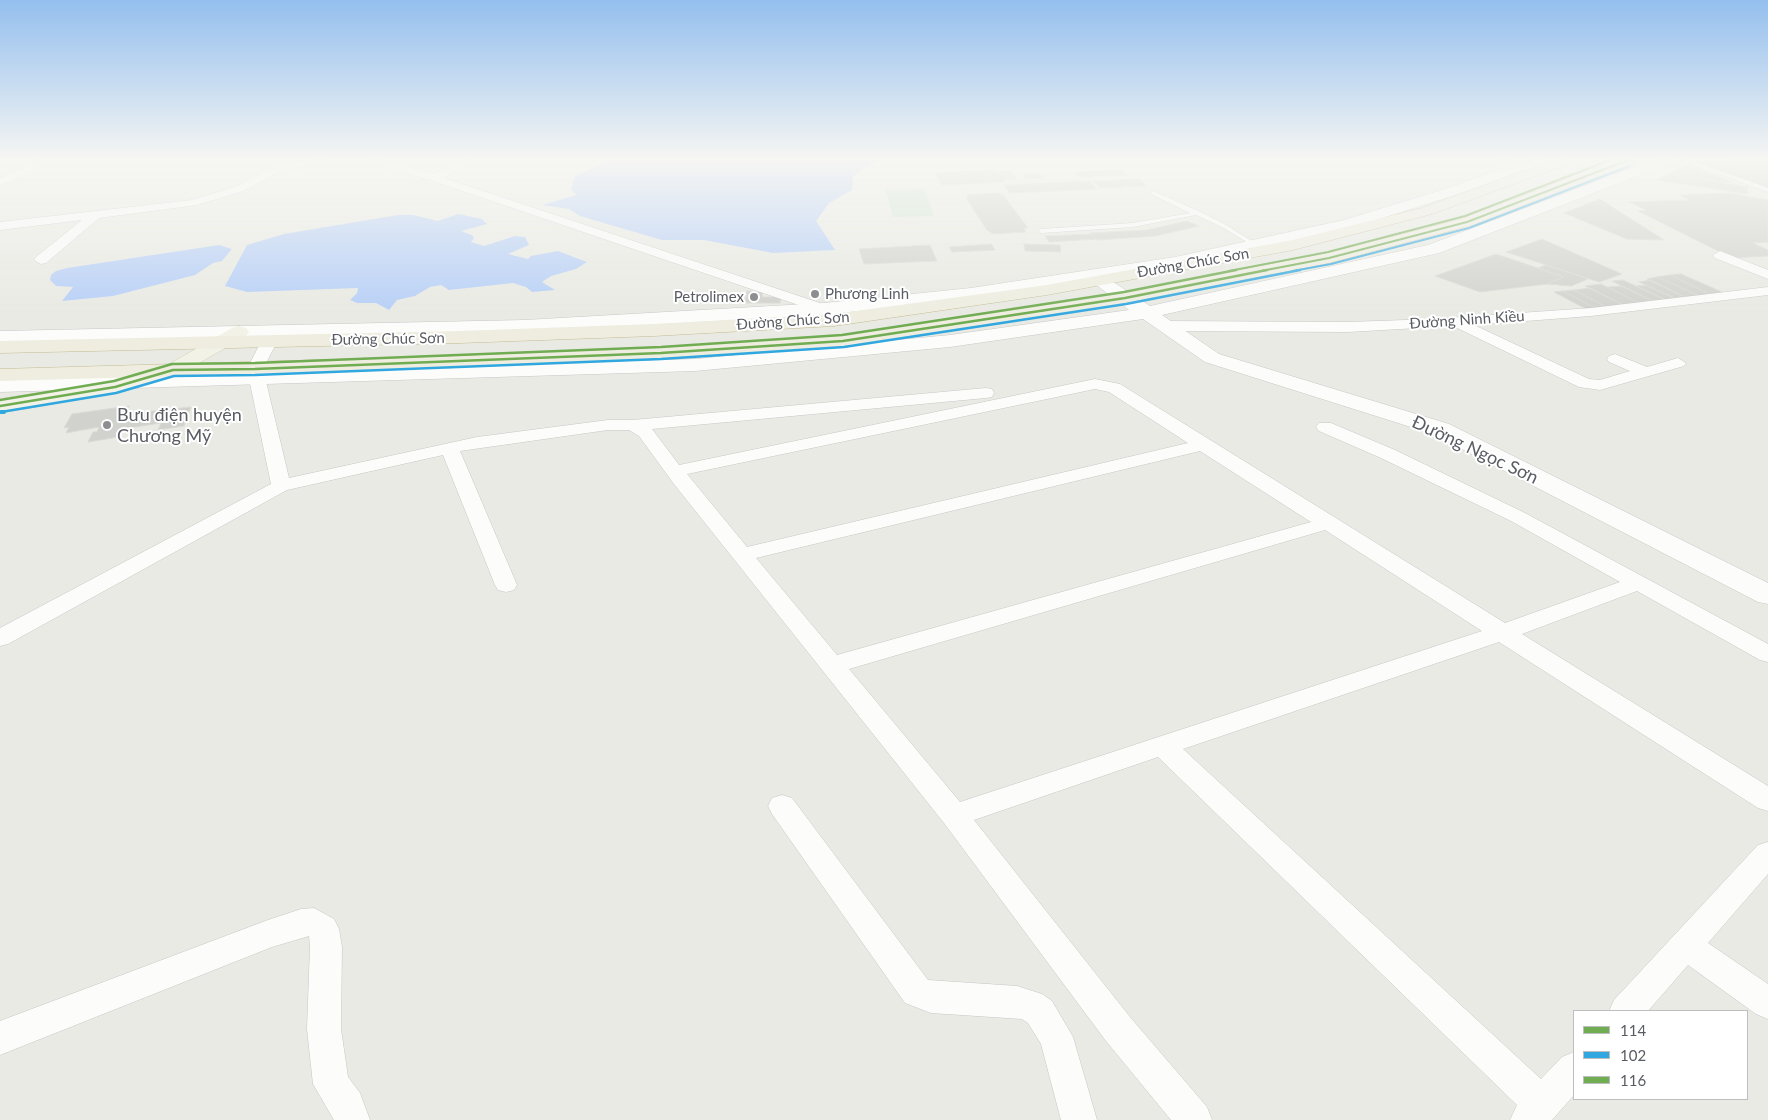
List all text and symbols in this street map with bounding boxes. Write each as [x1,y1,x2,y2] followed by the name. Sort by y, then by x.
[1136,244,1250,282] street label: Đường Chúc Sơn
[825,285,909,303] place label: Phương Linh
[674,288,744,306] place label: Petrolimex
[809,288,821,300] marker: Phương Linh
[748,291,760,303] marker: Petrolimex
[1409,307,1525,333] street label: Đường Ninh Kiều
[736,308,850,334] street label: Đường Chúc Sơn
[331,329,445,349] street label: Đường Chúc Sơn
[117,404,242,446] place label: Bưu điện huyện Chương Mỹ
[1408,411,1542,489] street label: Đường Ngọc Sơn
[101,419,113,431] marker: Bưu điện huyện Chương Mỹ
[1573,1010,1748,1100] legend
[1620,1021,1646,1039] text: 114
[1620,1046,1646,1064] text: 102
[1620,1071,1646,1089] text: 116

